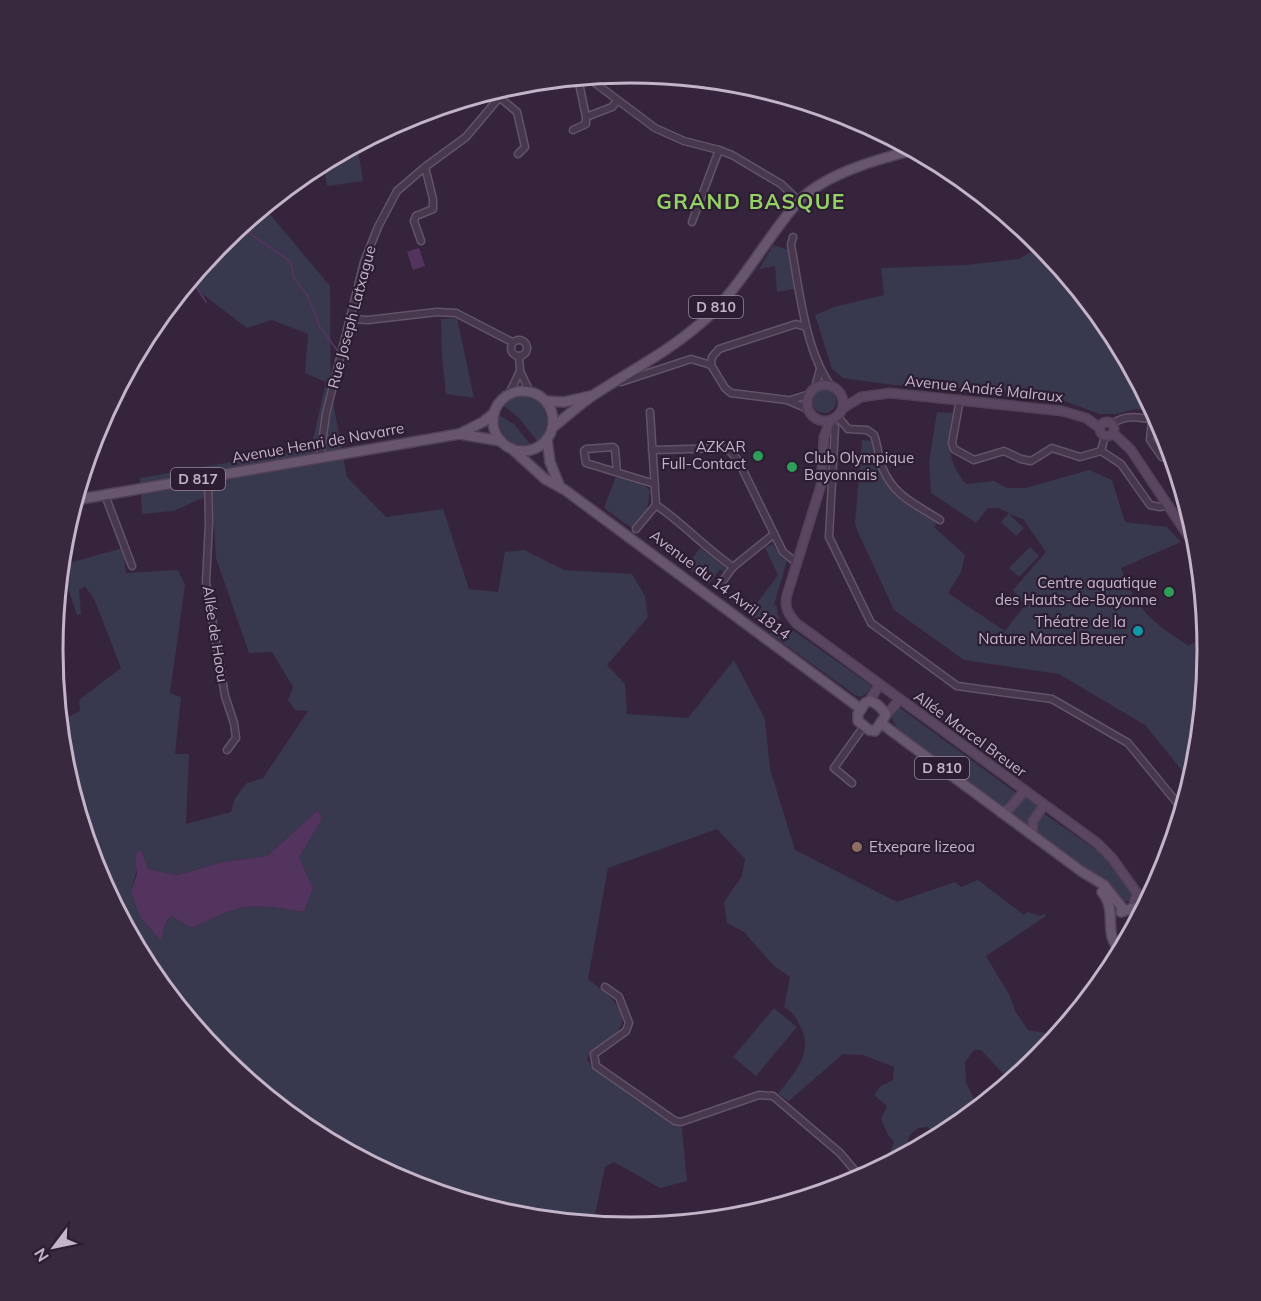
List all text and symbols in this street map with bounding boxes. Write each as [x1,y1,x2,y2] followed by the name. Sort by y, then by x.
[656,188,846,214] district label: GRAND BASQUE
[323,243,380,390] street label: Rue Joseph Latxague
[689,296,743,318] road number: D 810
[904,371,1064,406] street label: Avenue André Malraux
[230,418,405,467] street label: Avenue Henri de Navarre
[662,437,746,473] place label: AZKAR Full-Contact
[804,448,914,484] place label: Club Olympique Bayonnais
[751,449,765,463] marker: AZKAR Full-Contact
[785,460,799,474] marker: Club Olympique Bayonnais
[171,468,225,490] road number: D 817
[646,526,794,644] street label: Avenue du 14 Avril 1814
[995,573,1157,609] place label: Centre aquatique des Hauts-de-Bayonne
[199,584,232,683] street label: Allée de Haou
[1162,585,1176,599] marker: Centre aquatique des Hauts-de-Bayonne
[978,612,1127,648] place label: Théatre de la Nature Marcel Breuer
[1131,624,1145,638] marker: Théatre de la Nature Marcel Breuer
[910,686,1031,781] street label: Allée Marcel Breuer
[915,757,969,779] road number: D 810
[869,837,975,856] place label: Etxepare lizeoa
[850,840,864,854] marker: Etxepare lizeoa
[24,1217,84,1277] north arrow
[30,1245,53,1265] text: N

